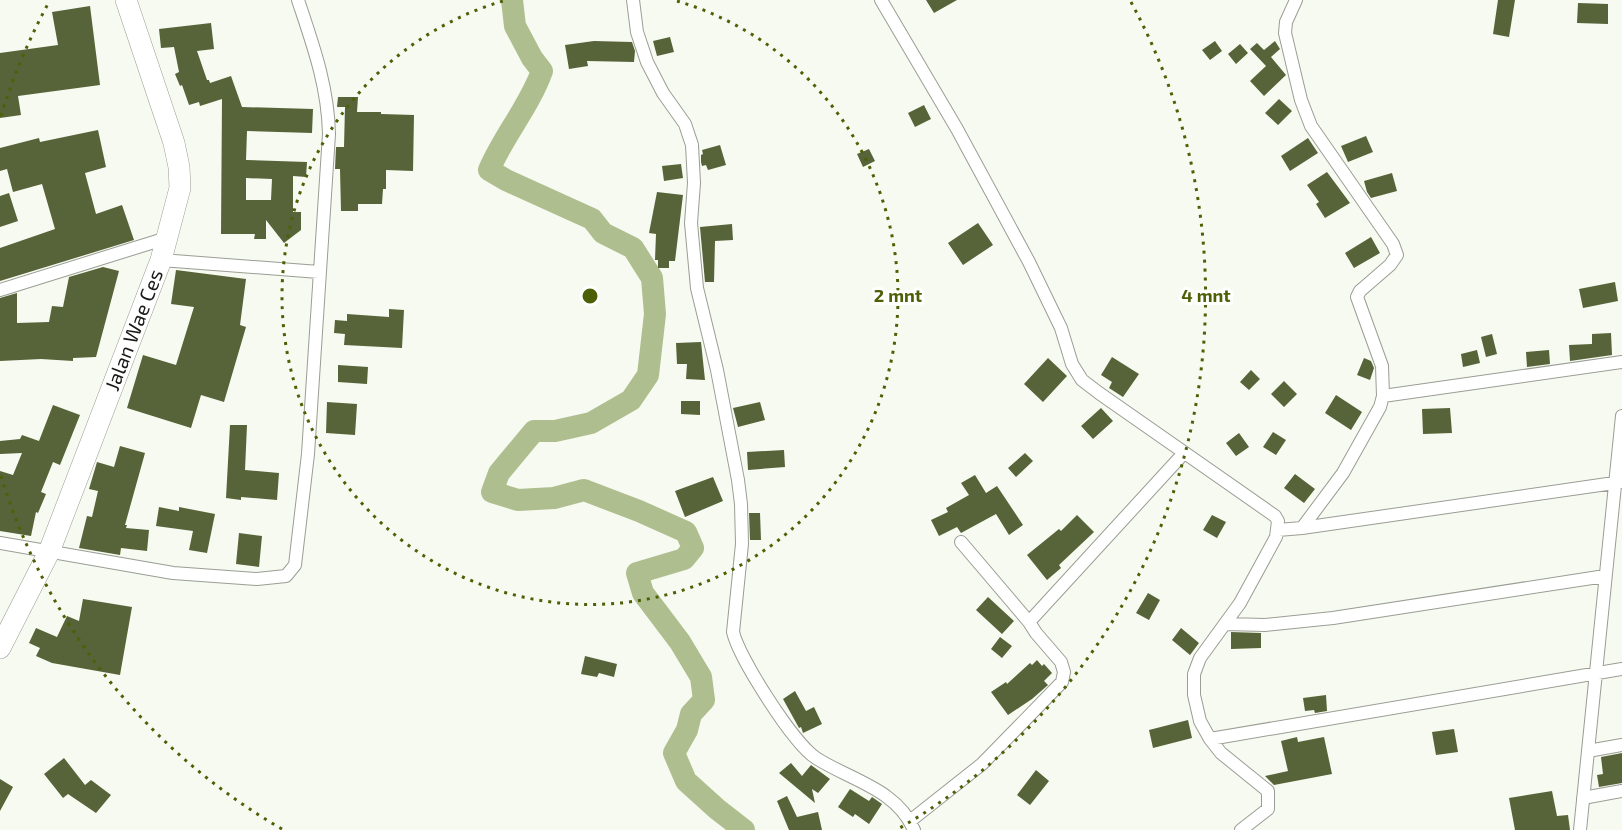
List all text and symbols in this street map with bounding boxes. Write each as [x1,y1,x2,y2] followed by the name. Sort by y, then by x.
[99,266,167,394] street label: Jalan Wae Ces
[874,284,923,306] text: 2 mnt
[1181,284,1231,306] text: 4 mnt
[580,286,600,306] centre of rings

